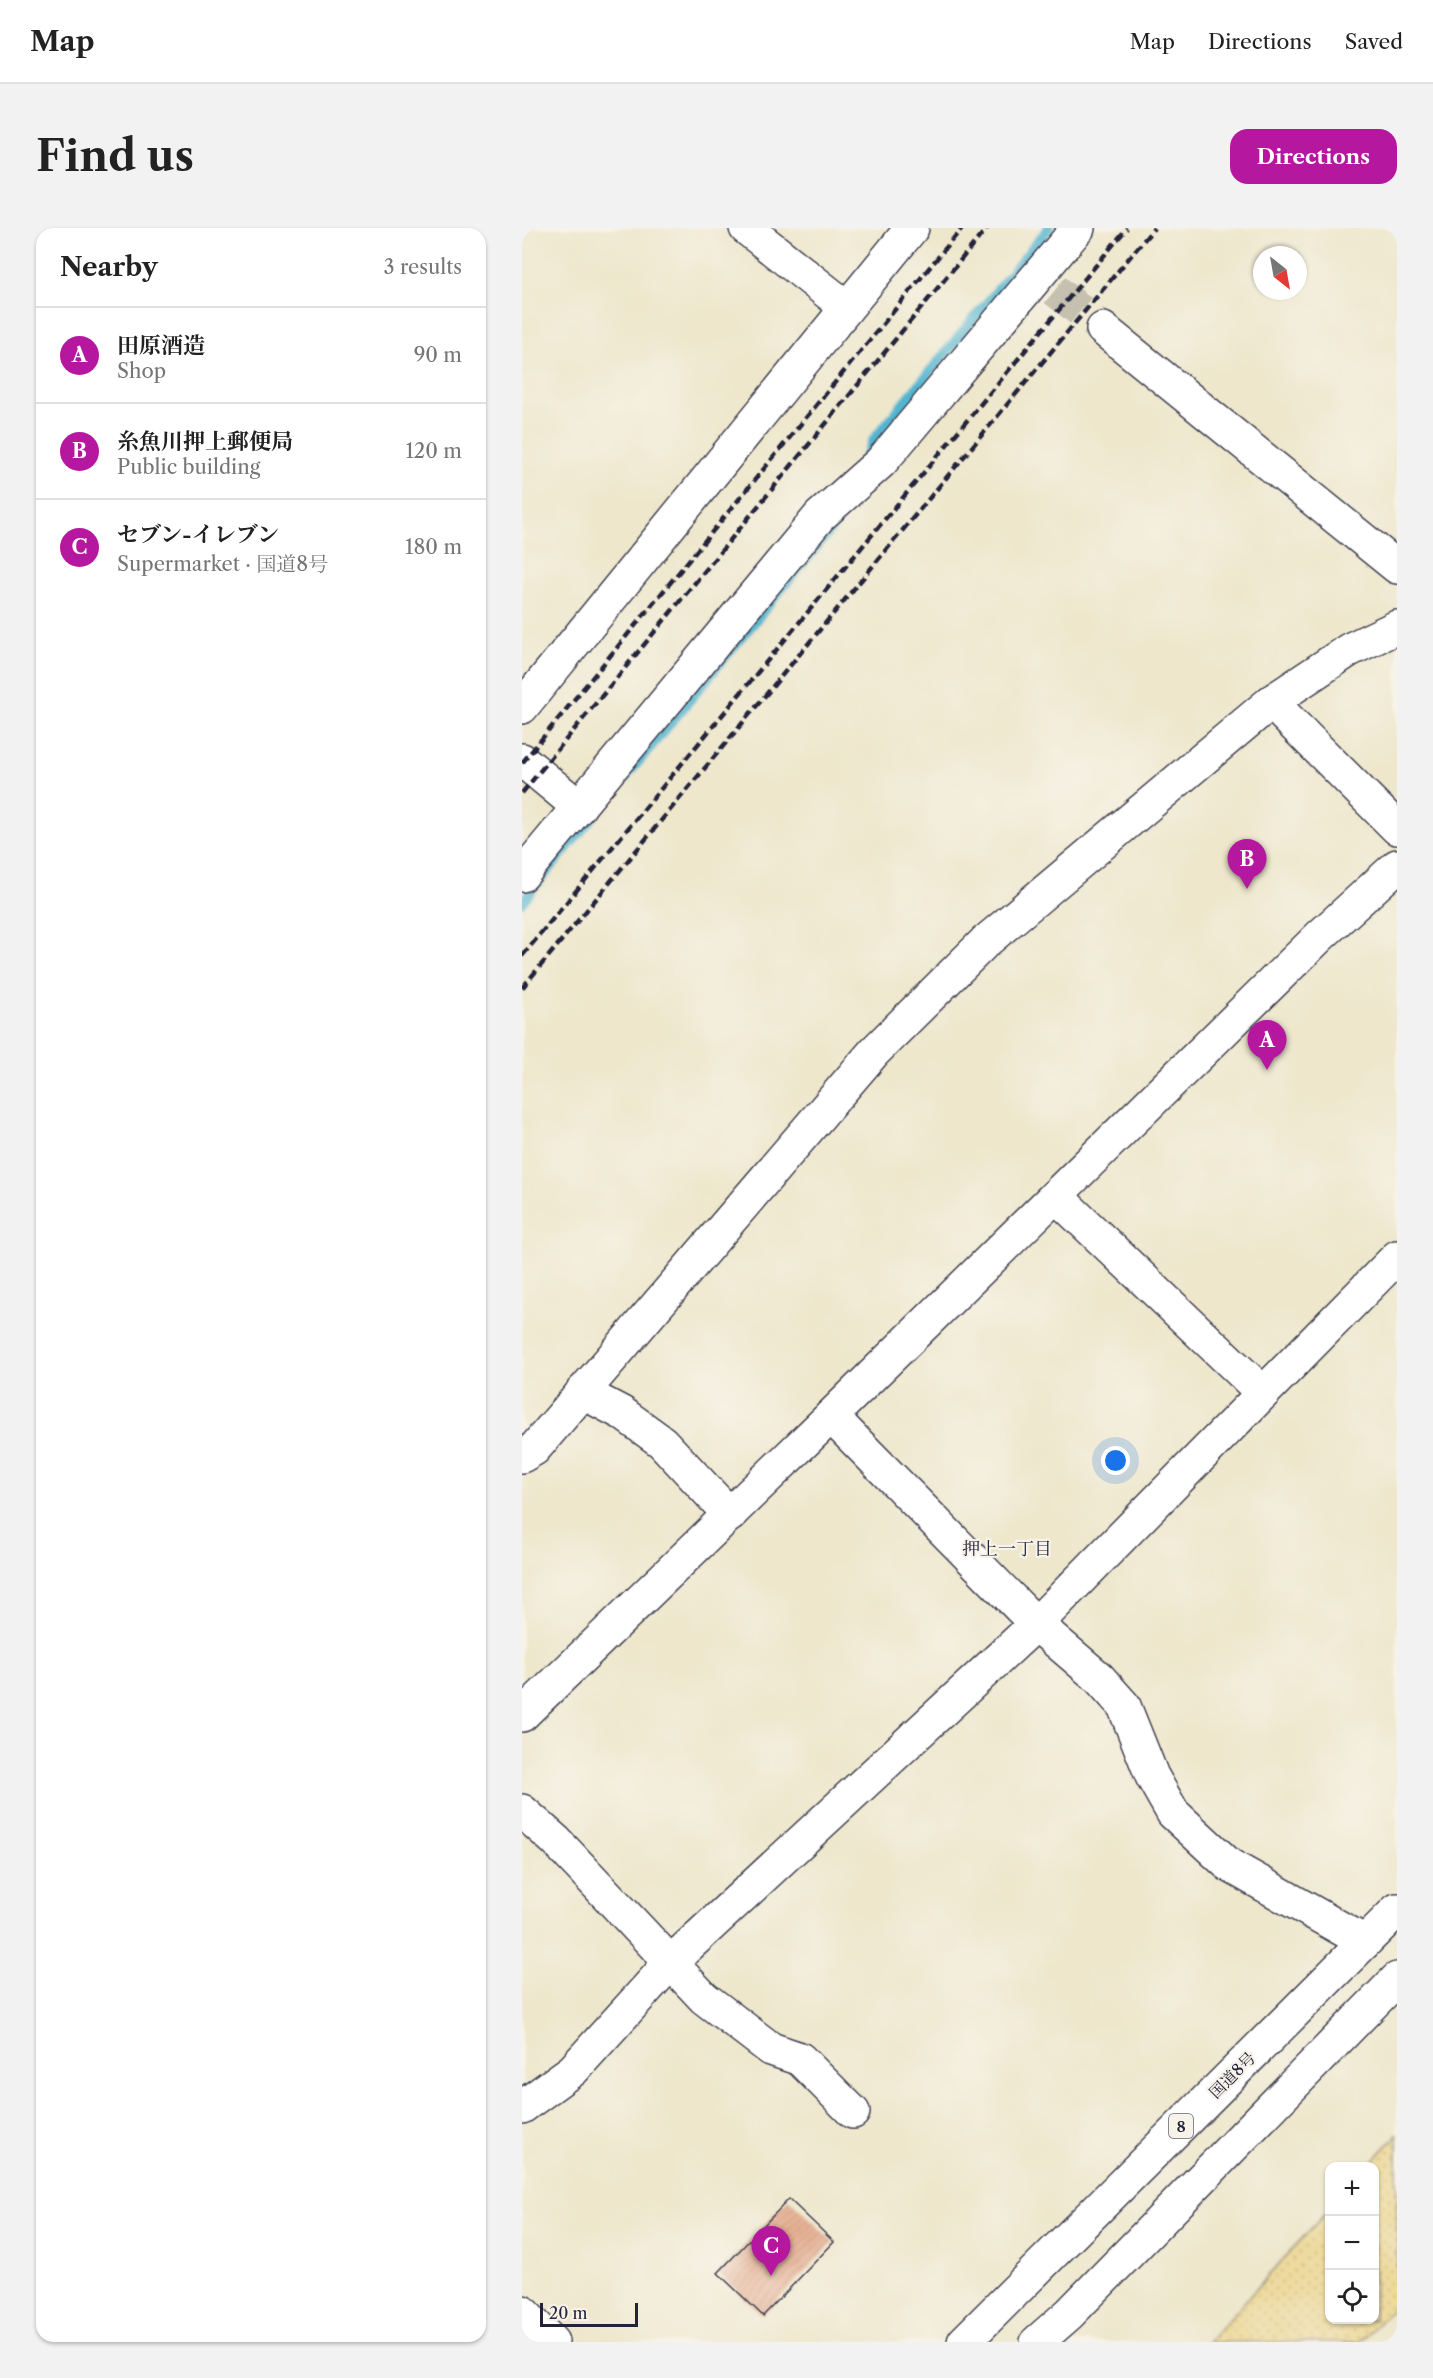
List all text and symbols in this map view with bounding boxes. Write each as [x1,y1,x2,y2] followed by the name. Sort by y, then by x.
[30,24,94,58] text: Map
[1130,29,1175,54] text: Map
[1208,29,1312,54] text: Directions
[1345,29,1403,54] text: Saved
[1230,129,1397,184] button: Directions
[36,130,194,182] text: Find us
[1253,246,1307,300] north arrow
[60,251,158,283] text: Nearby
[384,255,462,279] text: 3 results
[117,332,205,359] text: 田原酒造
[72,343,87,367] text: A
[414,343,462,367] text: 90 m
[117,359,166,383] text: Shop
[117,428,293,455] text: 糸魚川押上郵便局
[72,439,87,463] text: B
[405,439,462,463] text: 120 m
[117,455,260,479] text: Public building
[117,521,279,548] text: セブン-イレブン
[71,535,88,559] text: C
[405,535,462,559] text: 180 m
[117,552,328,576] text: Supermarket · 国道8号
[1228,840,1266,889] pin: B
[1248,1020,1286,1070] pin: A
[1101,1446,1130,1475] your location
[962,1538,1052,1560] district label: 押上一丁目
[1205,2048,1259,2102] street label: 国道8号
[1169,2114,1193,2138] road number: 8
[1325,2162,1379,2324] map controls
[1325,2162,1379,2216] button: +
[1325,2216,1379,2270] button: −
[752,2226,790,2276] pin: C
[1325,2270,1379,2324] button: locate
[540,2300,638,2328] scale bar
[549,2303,588,2323] text: 20 m

